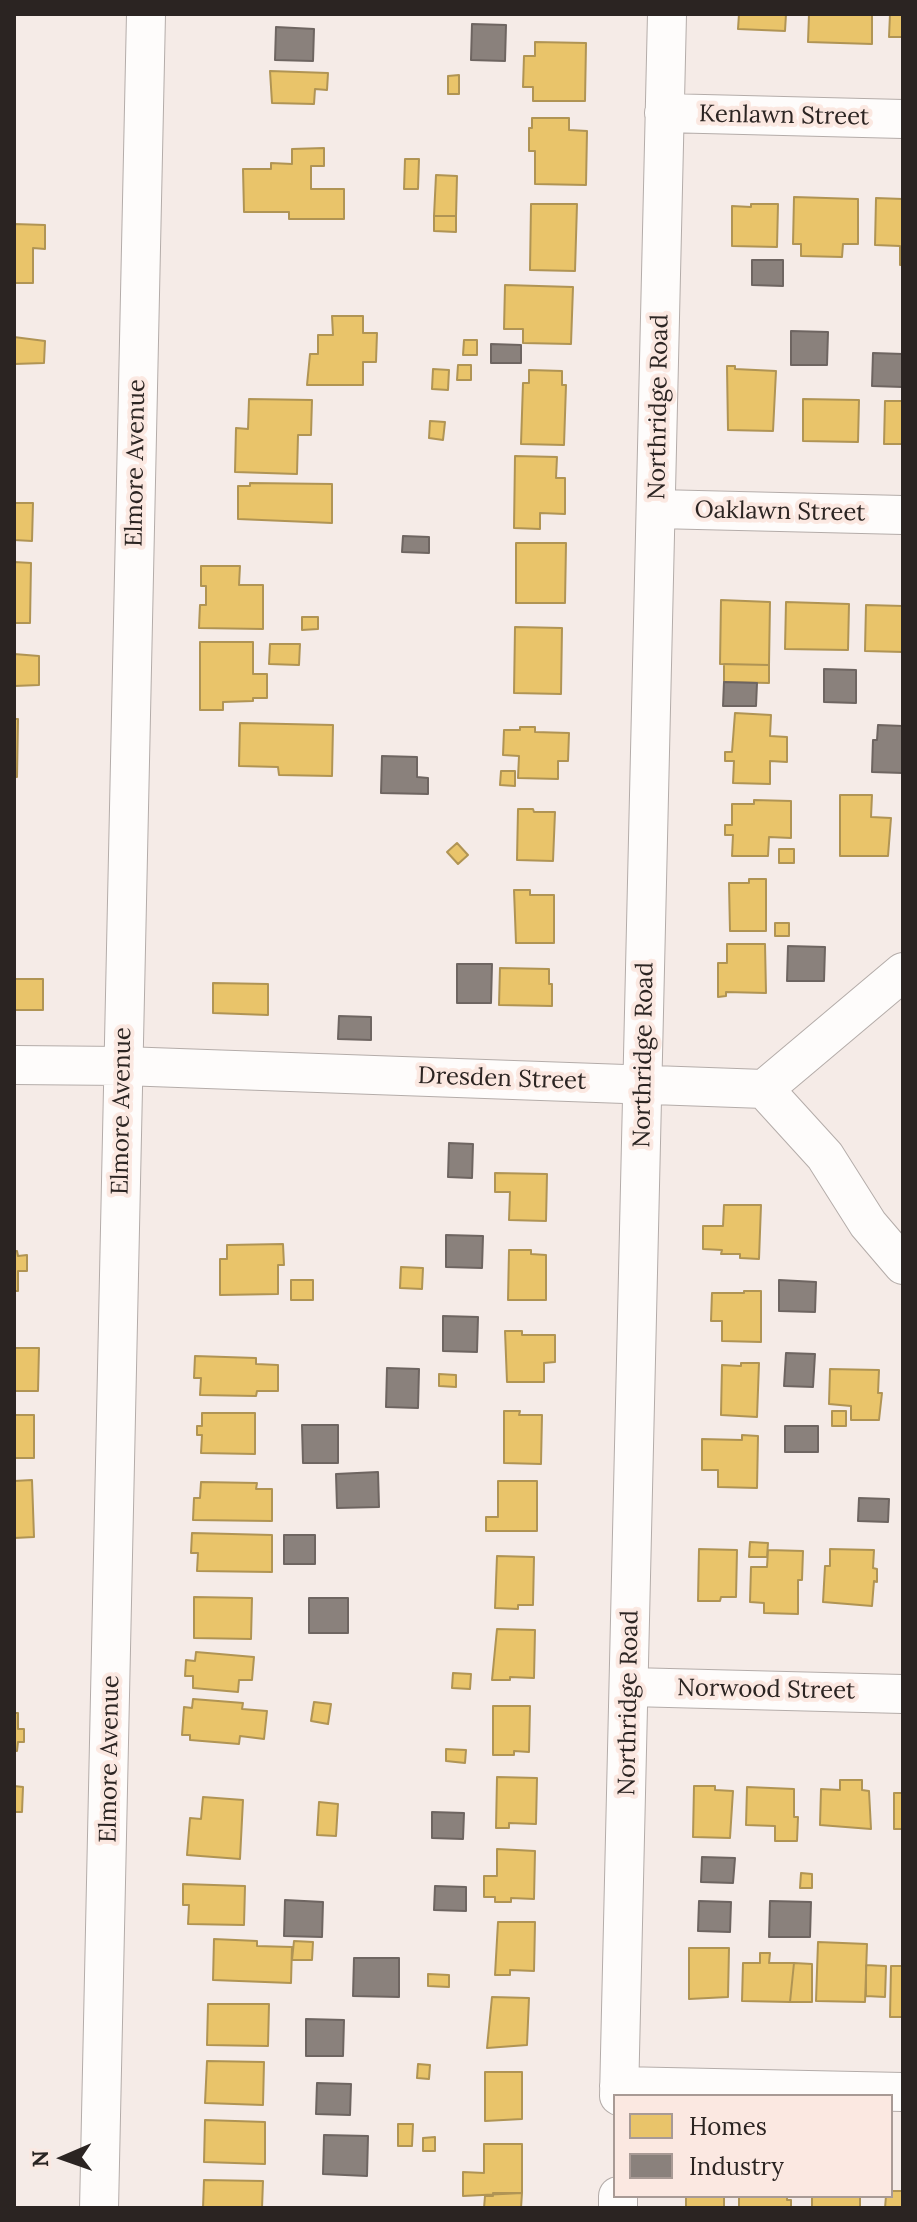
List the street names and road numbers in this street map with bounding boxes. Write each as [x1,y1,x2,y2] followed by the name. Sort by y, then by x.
[699,100,869,132] street label: Kenlawn Street
[643,314,675,500] street label: Northridge Road
[120,379,152,547] street label: Elmore Avenue
[694,496,866,528] street label: Oaklawn Street
[628,962,660,1148] street label: Northridge Road
[106,1027,138,1195] street label: Elmore Avenue
[417,1062,587,1096] street label: Dresden Street
[613,1610,645,1796] street label: Northridge Road
[677,1674,855,1706] street label: Norwood Street
[94,1675,126,1843] street label: Elmore Avenue

